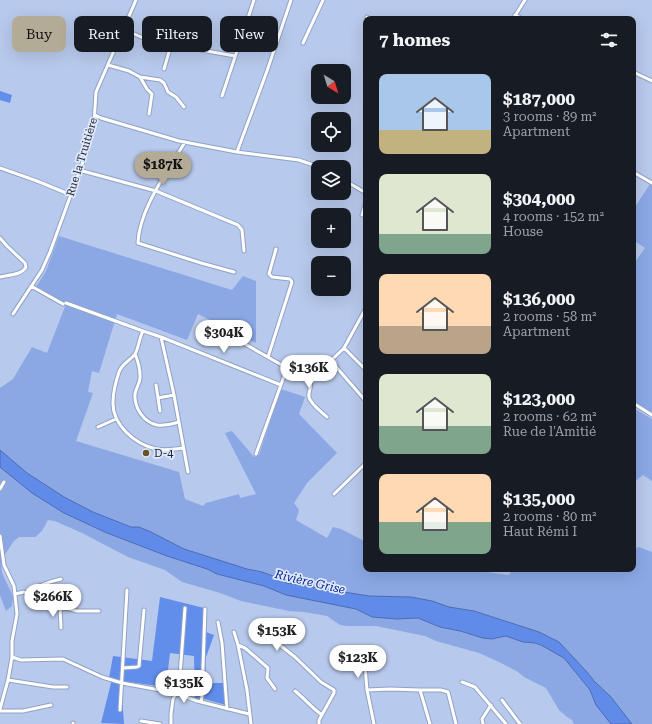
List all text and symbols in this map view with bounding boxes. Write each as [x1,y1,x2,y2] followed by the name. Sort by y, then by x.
[12,16,66,52] chip: Buy
[74,16,134,52] chip: Rent
[142,16,212,52] chip: Filters
[220,16,278,52] chip: New
[598,29,620,51] icon: filters
[379,30,450,50] text: 7 homes
[311,64,351,104] north arrow
[311,64,351,296] map controls
[503,89,575,109] text: $187,000
[411,90,459,138] icon: home
[503,109,597,124] text: 3 rooms · 89 m²
[311,112,351,152] button: locate
[64,116,100,198] street label: Rue la Truitière
[503,124,570,139] text: Apartment
[135,152,191,186] pin: $187K
[143,157,183,172] text: $187K
[311,160,351,200] button: layers
[503,189,575,209] text: $304,000
[411,190,459,238] icon: home
[311,208,351,248] button: +
[503,209,604,224] text: 4 rooms · 152 m²
[503,224,543,239] text: House
[311,256,351,296] button: −
[503,289,575,309] text: $136,000
[411,290,459,338] icon: home
[503,309,597,324] text: 2 rooms · 58 m²
[196,320,252,354] pin: $304K
[503,324,570,339] text: Apartment
[204,325,244,340] text: $304K
[281,355,337,389] pin: $136K
[289,360,329,375] text: $136K
[503,389,575,409] text: $123,000
[411,390,459,438] icon: home
[503,409,597,424] text: 2 rooms · 62 m²
[503,424,596,439] text: Rue de l'Amitié
[154,447,174,460] place label: D-4
[141,448,151,458] marker: D-4
[503,489,575,509] text: $135,000
[411,490,459,538] icon: home
[503,509,597,524] text: 2 rooms · 80 m²
[503,524,577,539] text: Haut Rémi I
[273,567,346,597] water label: Rivière Grise
[25,584,81,618] pin: $266K
[33,589,73,604] text: $266K
[249,618,305,652] pin: $153K
[257,623,297,638] text: $153K
[330,645,386,679] pin: $123K
[338,650,378,665] text: $123K
[156,670,212,704] pin: $135K
[164,675,204,690] text: $135K

